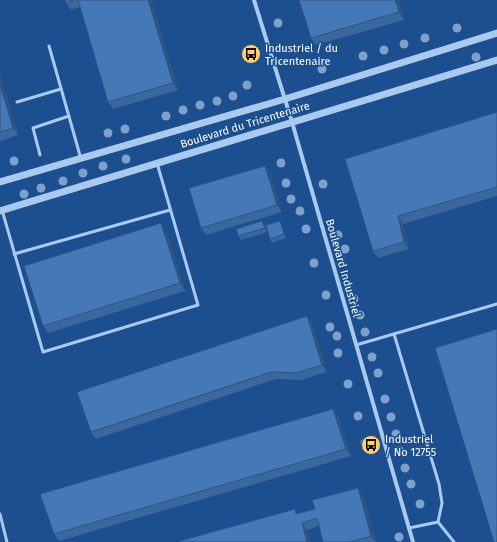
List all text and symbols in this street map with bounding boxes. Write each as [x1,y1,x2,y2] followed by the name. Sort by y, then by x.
[265,42,338,68] place label: Industriel / du Tricentenaire
[240,43,262,65] bus stop icon: Industriel / du Tricentenaire
[179,99,311,151] street label: Boulevard du Tricentenaire
[323,217,363,319] street label: Boulevard Industriel
[385,433,437,459] place label: Industriel / No 12755
[360,434,382,456] bus stop icon: Industriel / No 12755

